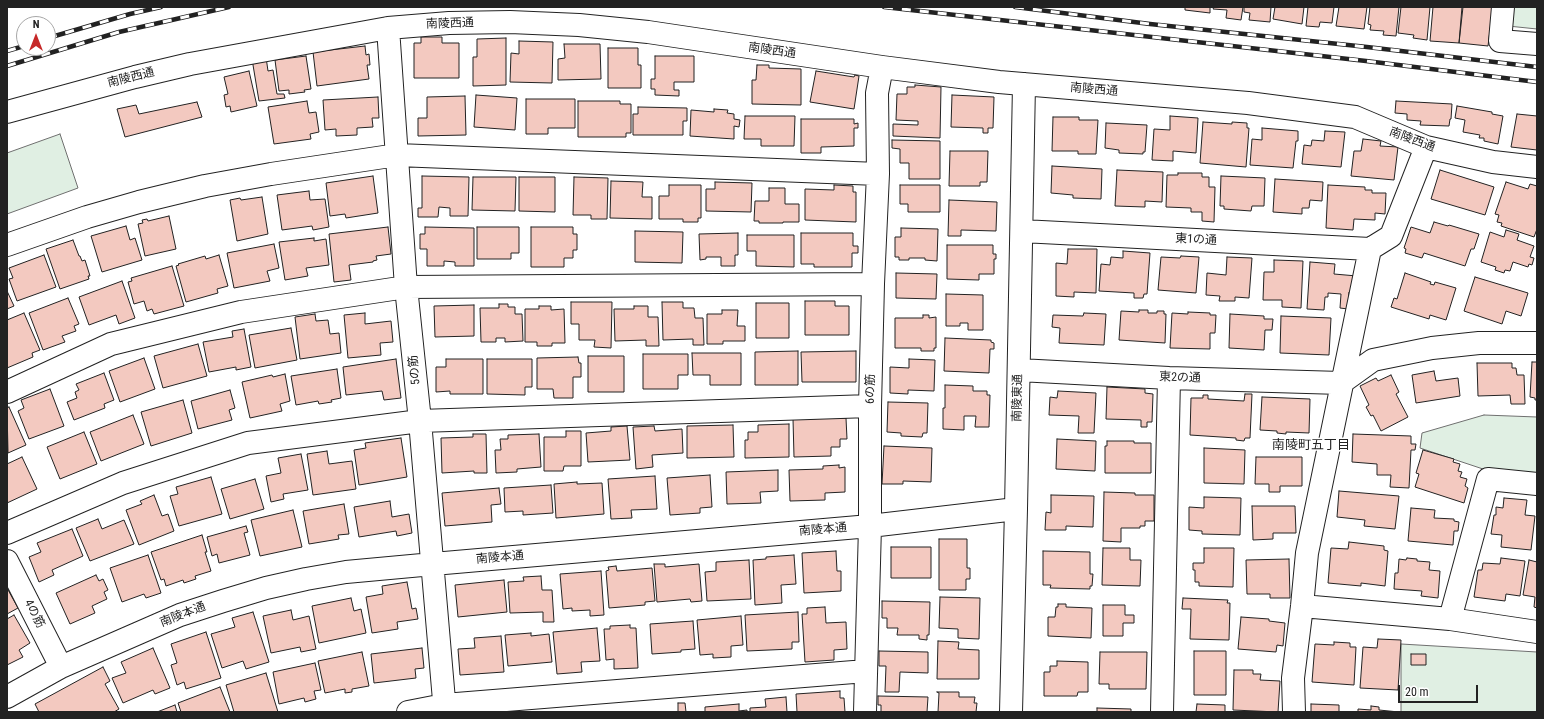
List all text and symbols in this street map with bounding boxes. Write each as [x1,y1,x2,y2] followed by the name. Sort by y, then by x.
[16,16,56,56] north arrow
[426,16,474,32] street label: 南陵西通
[33,18,39,31] text: N
[747,41,797,61] street label: 南陵西通
[106,65,156,91] street label: 南陵西通
[1069,81,1119,99] street label: 南陵西通
[1387,125,1437,155] street label: 南陵西通
[1175,232,1217,248] street label: 東1の通
[406,354,424,386] street label: 5の筋
[1159,370,1201,386] street label: 東2の通
[864,374,878,404] street label: 6の筋
[1010,374,1026,422] street label: 南陵東通
[1272,438,1350,454] district label: 南陵町五丁目
[798,521,848,539] street label: 南陵本通
[475,549,525,567] street label: 南陵本通
[21,597,47,631] street label: 4の筋
[158,600,208,630] street label: 南陵本通
[1400,677,1480,703] scale bar
[1405,685,1429,699] text: 20 m

